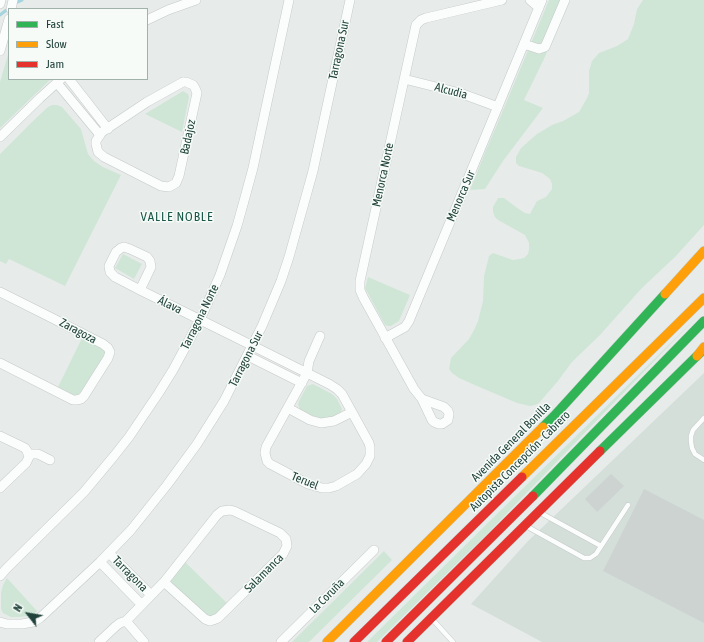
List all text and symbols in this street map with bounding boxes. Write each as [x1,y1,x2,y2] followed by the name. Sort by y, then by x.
[8,8,148,80] legend
[46,17,64,31] text: Fast
[326,19,352,81] street label: Tarragona Sur
[46,37,67,51] text: Slow
[46,57,64,71] text: Jam
[433,80,469,102] street label: Alcudia
[177,118,199,156] street label: Badajoz
[369,142,397,208] street label: Menorca Norte
[444,168,478,224] street label: Menorca Sur
[141,209,213,225] district label: VALLE NOBLE
[178,282,222,352] street label: Tarragona Norte
[156,293,184,317] street label: Álava
[57,315,99,347] street label: Zaragoza
[226,329,266,389] street label: Tarragona Sur
[468,399,554,485] street label: Avenida General Bonilla
[467,408,573,514] street label: Autopista Concepción - Cabrero
[289,469,321,493] street label: Teruel
[241,550,287,596] street label: Salamanca
[109,553,151,595] street label: Tarragona
[306,575,348,617] street label: La Coruña
[8,594,48,634] north arrow
[11,602,25,614] text: N

